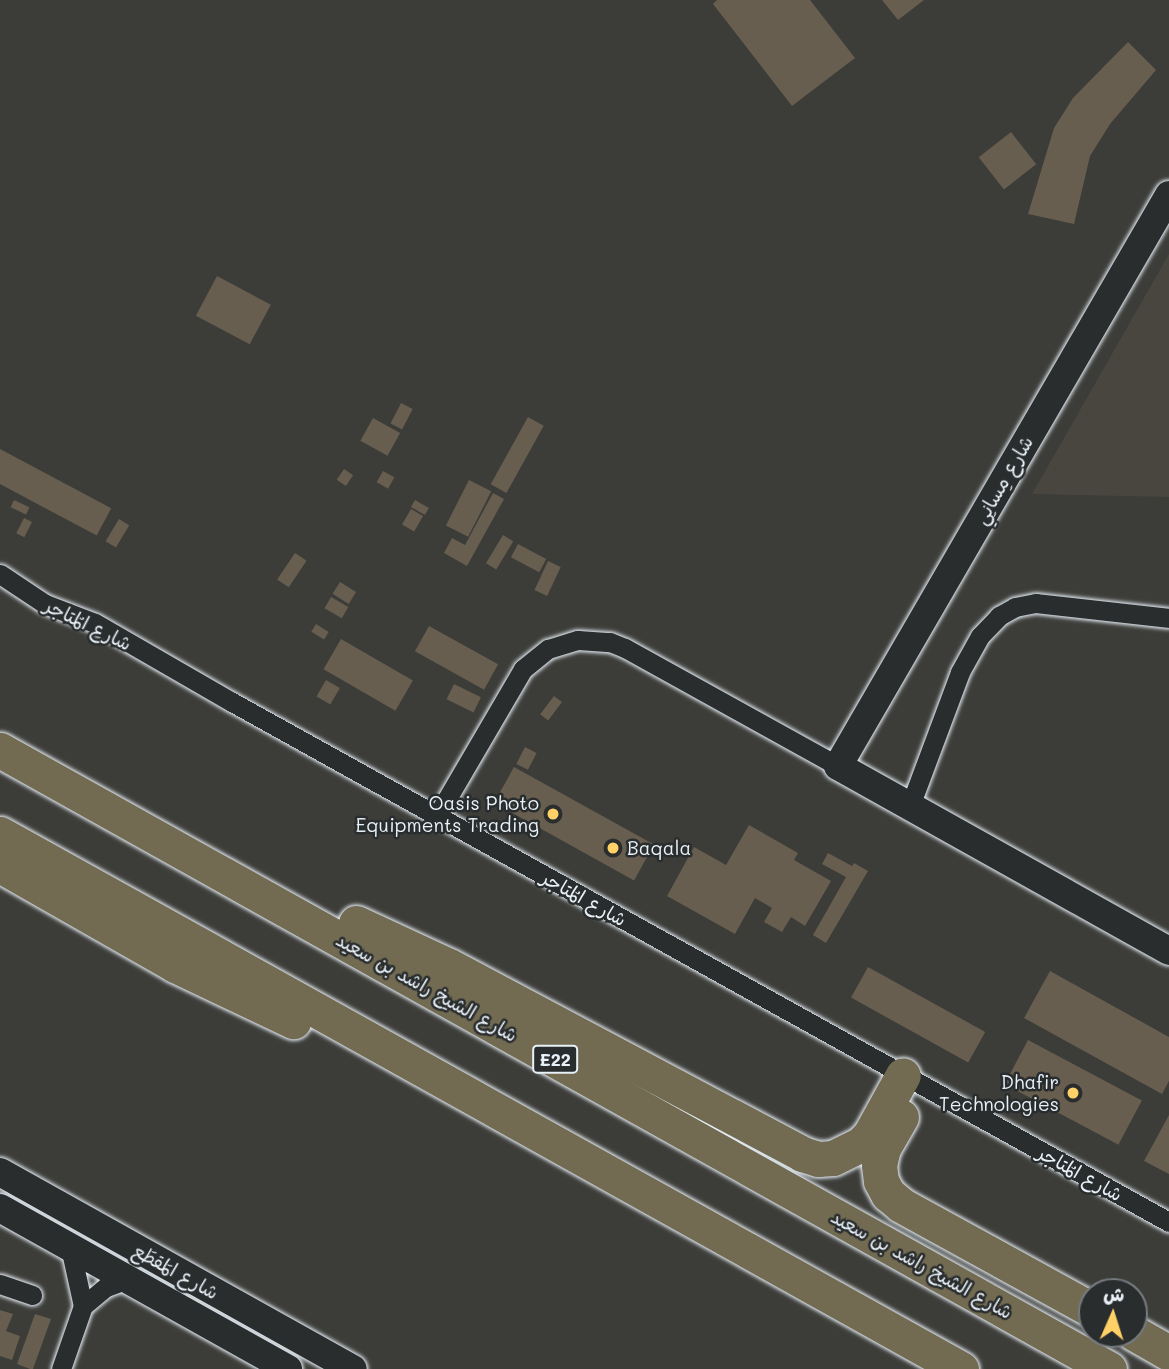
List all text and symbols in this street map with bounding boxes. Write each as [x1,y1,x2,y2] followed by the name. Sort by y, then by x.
[969,432,1037,528] street label: شارع مِسانِي
[41,593,135,655] street label: شارع المُتاجر
[356,792,539,836] place label: Oasis Photo Equipments Trading
[545,806,561,822] marker: Oasis Photo Equipments Trading
[627,837,691,859] place label: Baqala
[605,840,621,856] marker: Baqala
[537,865,631,931] street label: شارع المُتاجر
[332,928,522,1046] street label: شارع الشيخ راشد بن سعيد
[530,1044,580,1074] road number: E22
[939,1071,1059,1115] place label: Dhafir Technologies
[1065,1085,1081,1101] marker: Dhafir Technologies
[1033,1140,1127,1206] street label: شارع المُتاجر
[827,1205,1017,1323] street label: شارع الشيخ راشد بن سعيد
[129,1238,223,1304] street label: شارع المَقطَع
[1078,1278,1148,1348] north arrow
[1103,1280,1125,1307] text: ش

